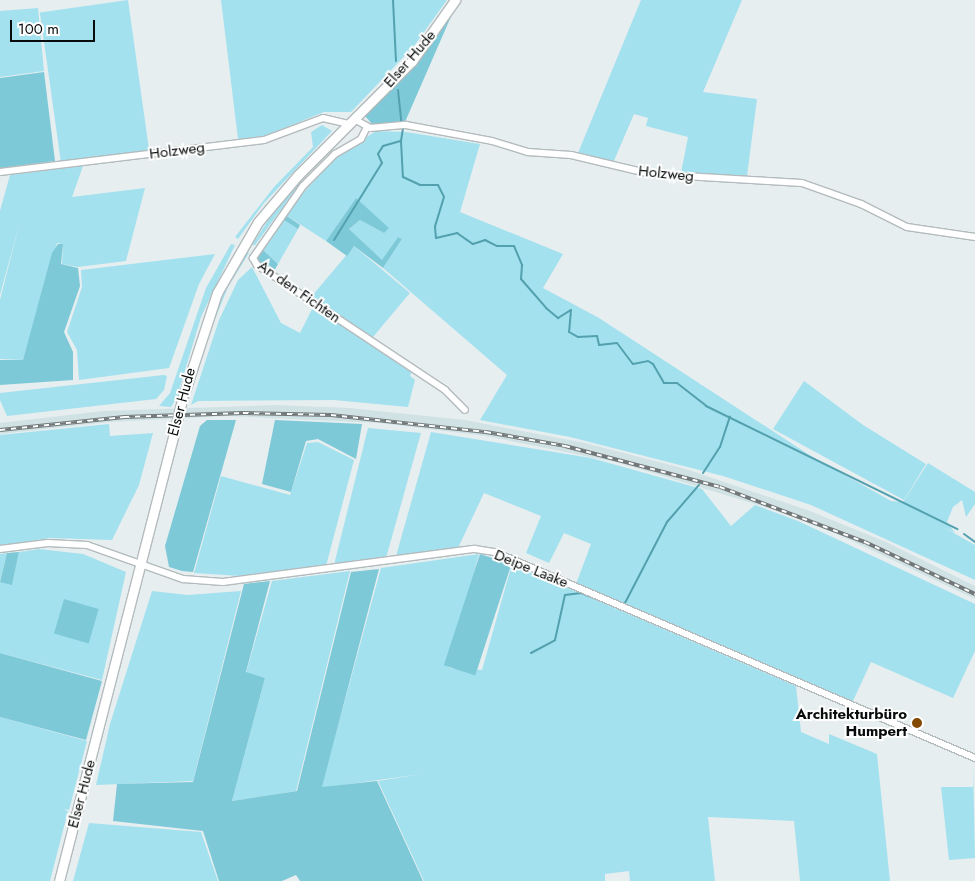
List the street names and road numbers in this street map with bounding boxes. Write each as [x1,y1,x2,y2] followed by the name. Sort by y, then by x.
[380,27,440,91] street label: Elser Hude
[148,139,206,163] street label: Holzweg
[637,162,695,186] street label: Holzweg
[254,257,344,327] street label: An den Fichten
[164,366,200,438] street label: Elser Hude
[492,546,570,592] street label: Deipe Laake
[64,758,100,830] street label: Elser Hude

